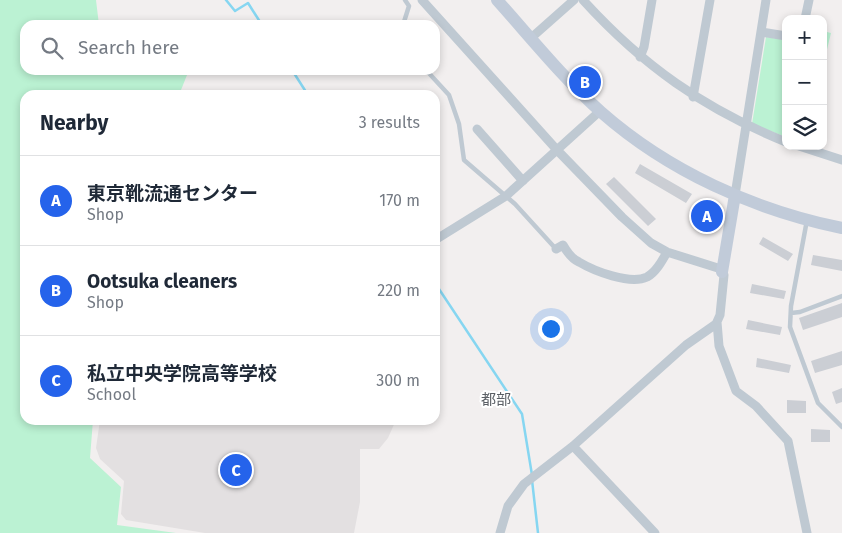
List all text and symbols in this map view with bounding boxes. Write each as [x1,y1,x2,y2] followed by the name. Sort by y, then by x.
[782,15,827,150] map controls
[782,15,827,60] button: +
[20,20,440,75] search box
[38,34,66,62] icon: search
[78,36,179,59] text: Search here
[782,60,827,105] button: −
[569,63,601,101] pin: B
[782,105,827,150] button: layers
[40,110,108,136] text: Nearby
[359,113,420,132] text: 3 results
[87,182,258,205] text: 東京靴流通センター
[51,191,61,210] text: A
[379,191,420,210] text: 170 m
[691,197,723,235] pin: A
[87,205,124,224] text: Shop
[87,270,237,293] text: Ootsuka cleaners
[51,281,61,300] text: B
[377,281,420,300] text: 220 m
[87,293,124,312] text: Shop
[538,316,564,342] your location
[87,362,277,385] text: 私立中央学院高等学校
[51,371,61,390] text: C
[376,371,420,390] text: 300 m
[87,385,136,404] text: School
[481,391,511,409] district label: 都部
[220,451,252,489] pin: C

